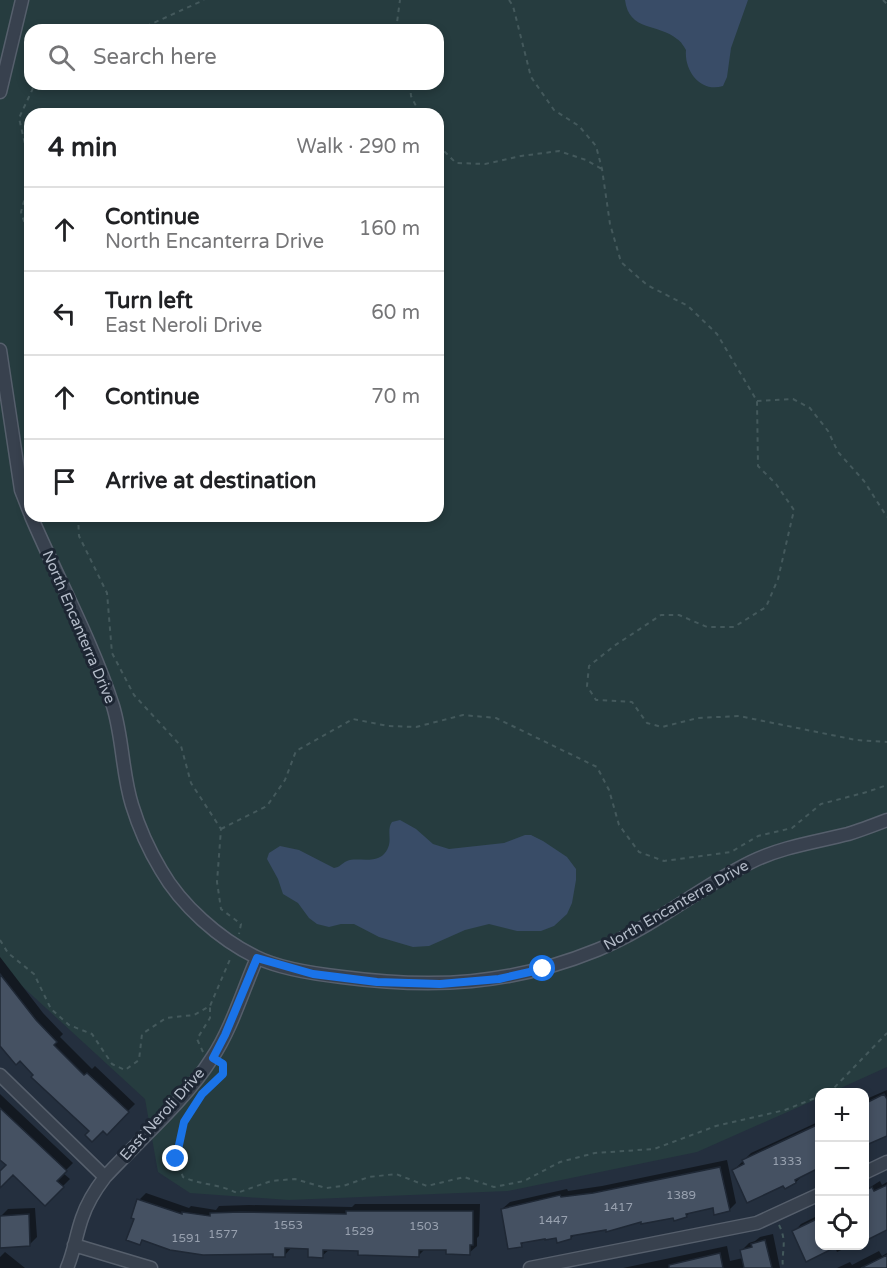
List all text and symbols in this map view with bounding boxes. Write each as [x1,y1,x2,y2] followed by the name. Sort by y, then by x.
[24,24,444,90] search box
[45,41,78,74] icon: search
[93,44,217,70] text: Search here
[48,132,117,163] text: 4 min
[297,135,420,159] text: Walk · 290 m
[105,204,200,230] text: Continue
[48,213,81,246] icon: ahead
[359,217,420,241] text: 160 m
[105,230,324,254] text: North Encanterra Drive
[105,288,193,314] text: Turn left
[48,297,81,330] icon: left
[371,301,420,325] text: 60 m
[105,314,262,338] text: East Neroli Drive
[48,381,81,414] icon: ahead
[105,384,200,410] text: Continue
[371,385,420,409] text: 70 m
[48,465,81,498] icon: arrive
[105,468,316,494] text: Arrive at destination
[39,548,119,706] street label: North Encanterra Drive
[600,856,752,954] street label: North Encanterra Drive
[529,955,555,981] route start
[116,1064,208,1164] street label: East Neroli Drive
[815,1088,869,1250] map controls
[815,1088,869,1142] button: +
[815,1142,869,1196] button: −
[162,1145,188,1171] route end
[772,1154,802,1168] house number: 1333
[666,1188,696,1202] house number: 1389
[815,1196,869,1250] button: locate
[603,1200,633,1214] house number: 1417
[538,1213,568,1227] house number: 1447
[273,1218,303,1232] house number: 1553
[409,1219,439,1233] house number: 1503
[344,1224,374,1238] house number: 1529
[208,1227,238,1241] house number: 1577
[171,1231,201,1245] house number: 1591

